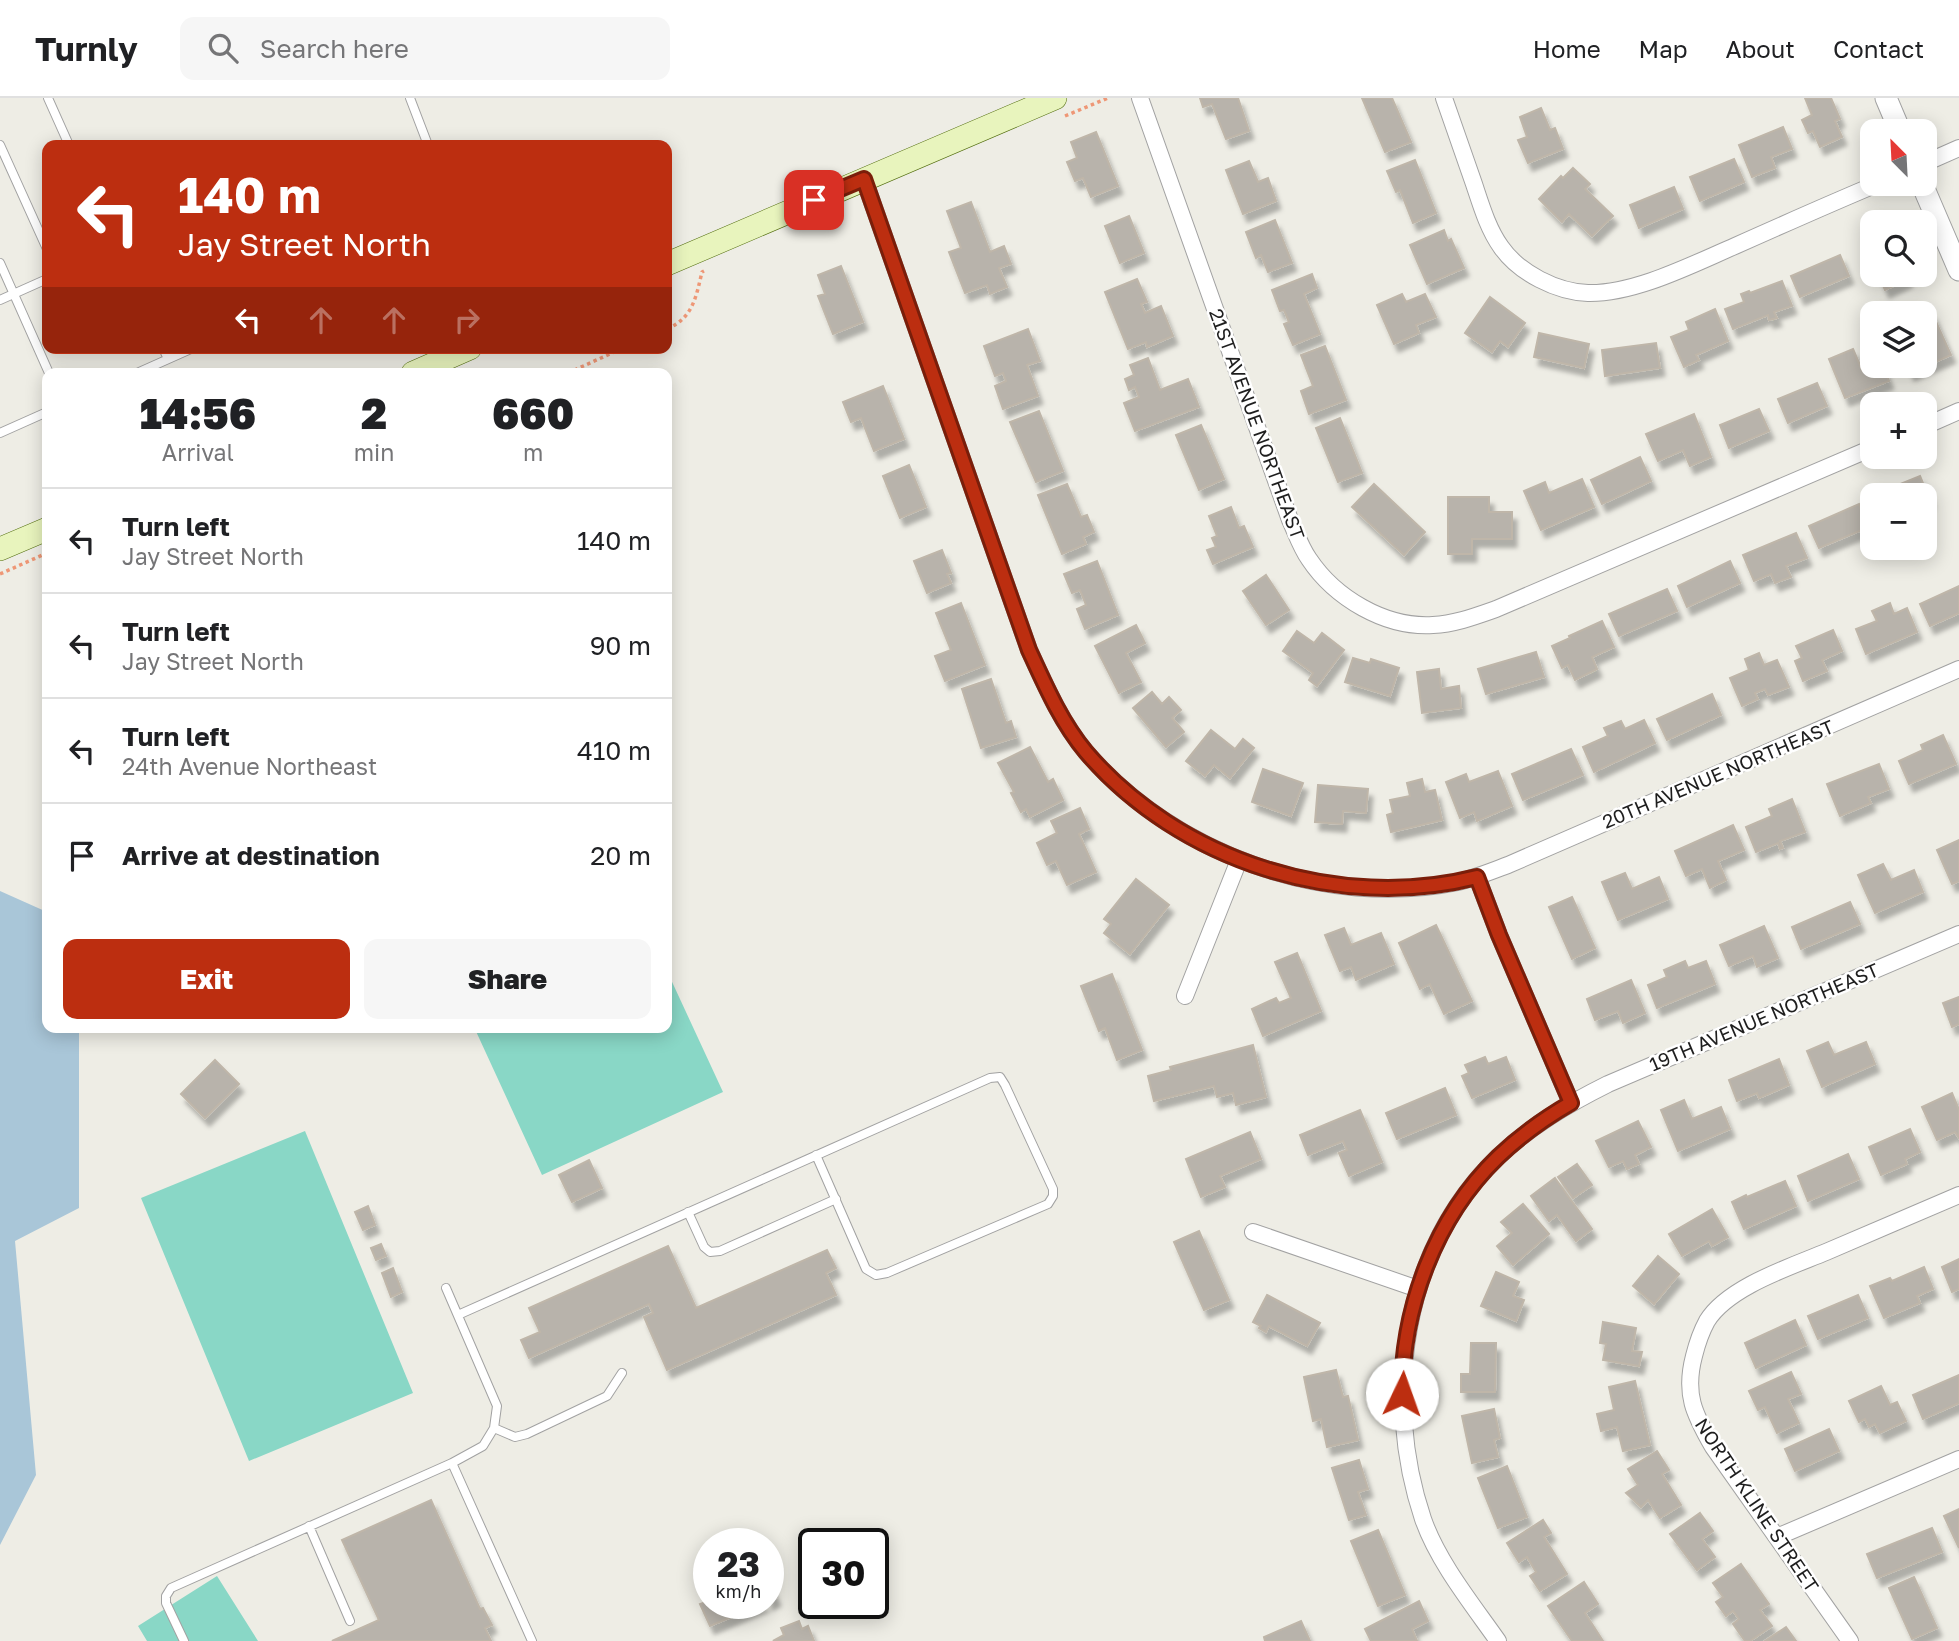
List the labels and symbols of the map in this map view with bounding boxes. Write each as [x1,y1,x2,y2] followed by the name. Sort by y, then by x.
[1860,119,1937,196] north arrow
[784,170,844,230] pin
[1205,305,1310,543] street label: 21ST AVENUE NORTHEAST
[1599,714,1837,833] street label: 20TH AVENUE NORTHEAST
[1646,958,1882,1075] street label: 19TH AVENUE NORTHEAST
[1365,1357,1439,1431] position arrow
[1691,1413,1824,1596] street label: NORTH KLINE STREET
[798,1528,889,1619] speed limit sign: 30

